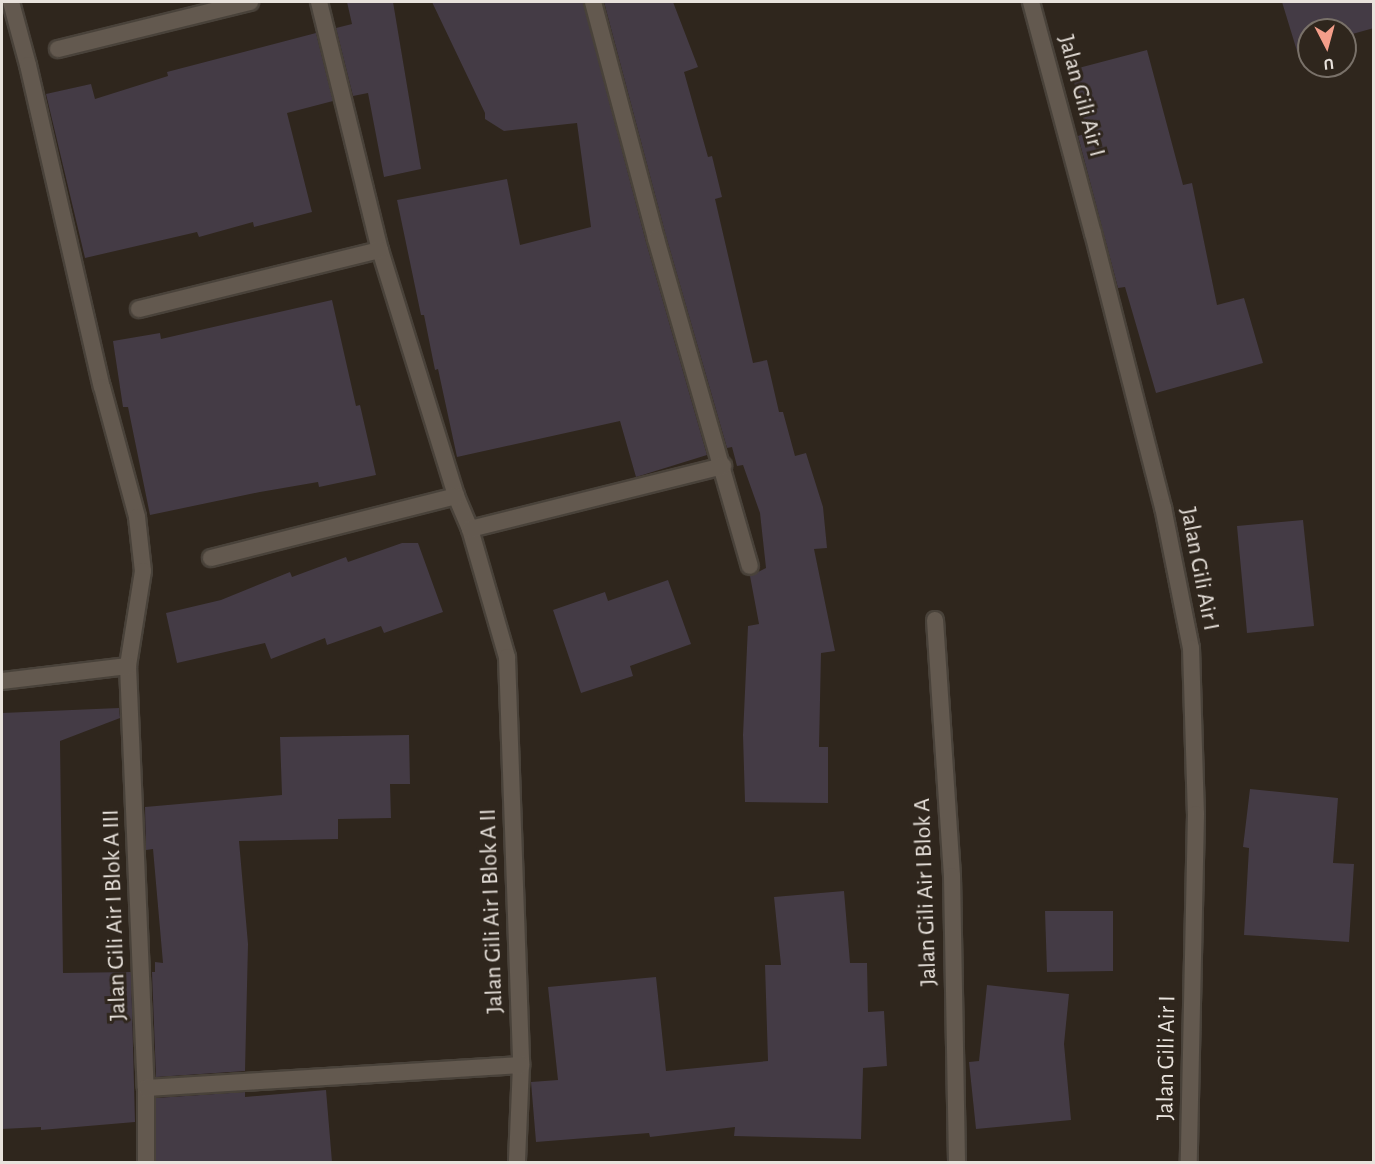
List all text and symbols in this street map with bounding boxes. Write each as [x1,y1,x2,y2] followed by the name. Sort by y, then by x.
[1297,18,1357,78] north arrow
[1051,32,1111,160] street label: Jalan Gili Air I
[1323,55,1335,72] text: U
[1173,505,1225,633] street label: Jalan Gili Air I
[908,797,944,987] street label: Jalan Gili Air I Blok A
[474,808,510,1014] street label: Jalan Gili Air I Blok A II
[97,809,133,1021] street label: Jalan Gili Air I Blok A III
[1152,995,1182,1121] street label: Jalan Gili Air I

